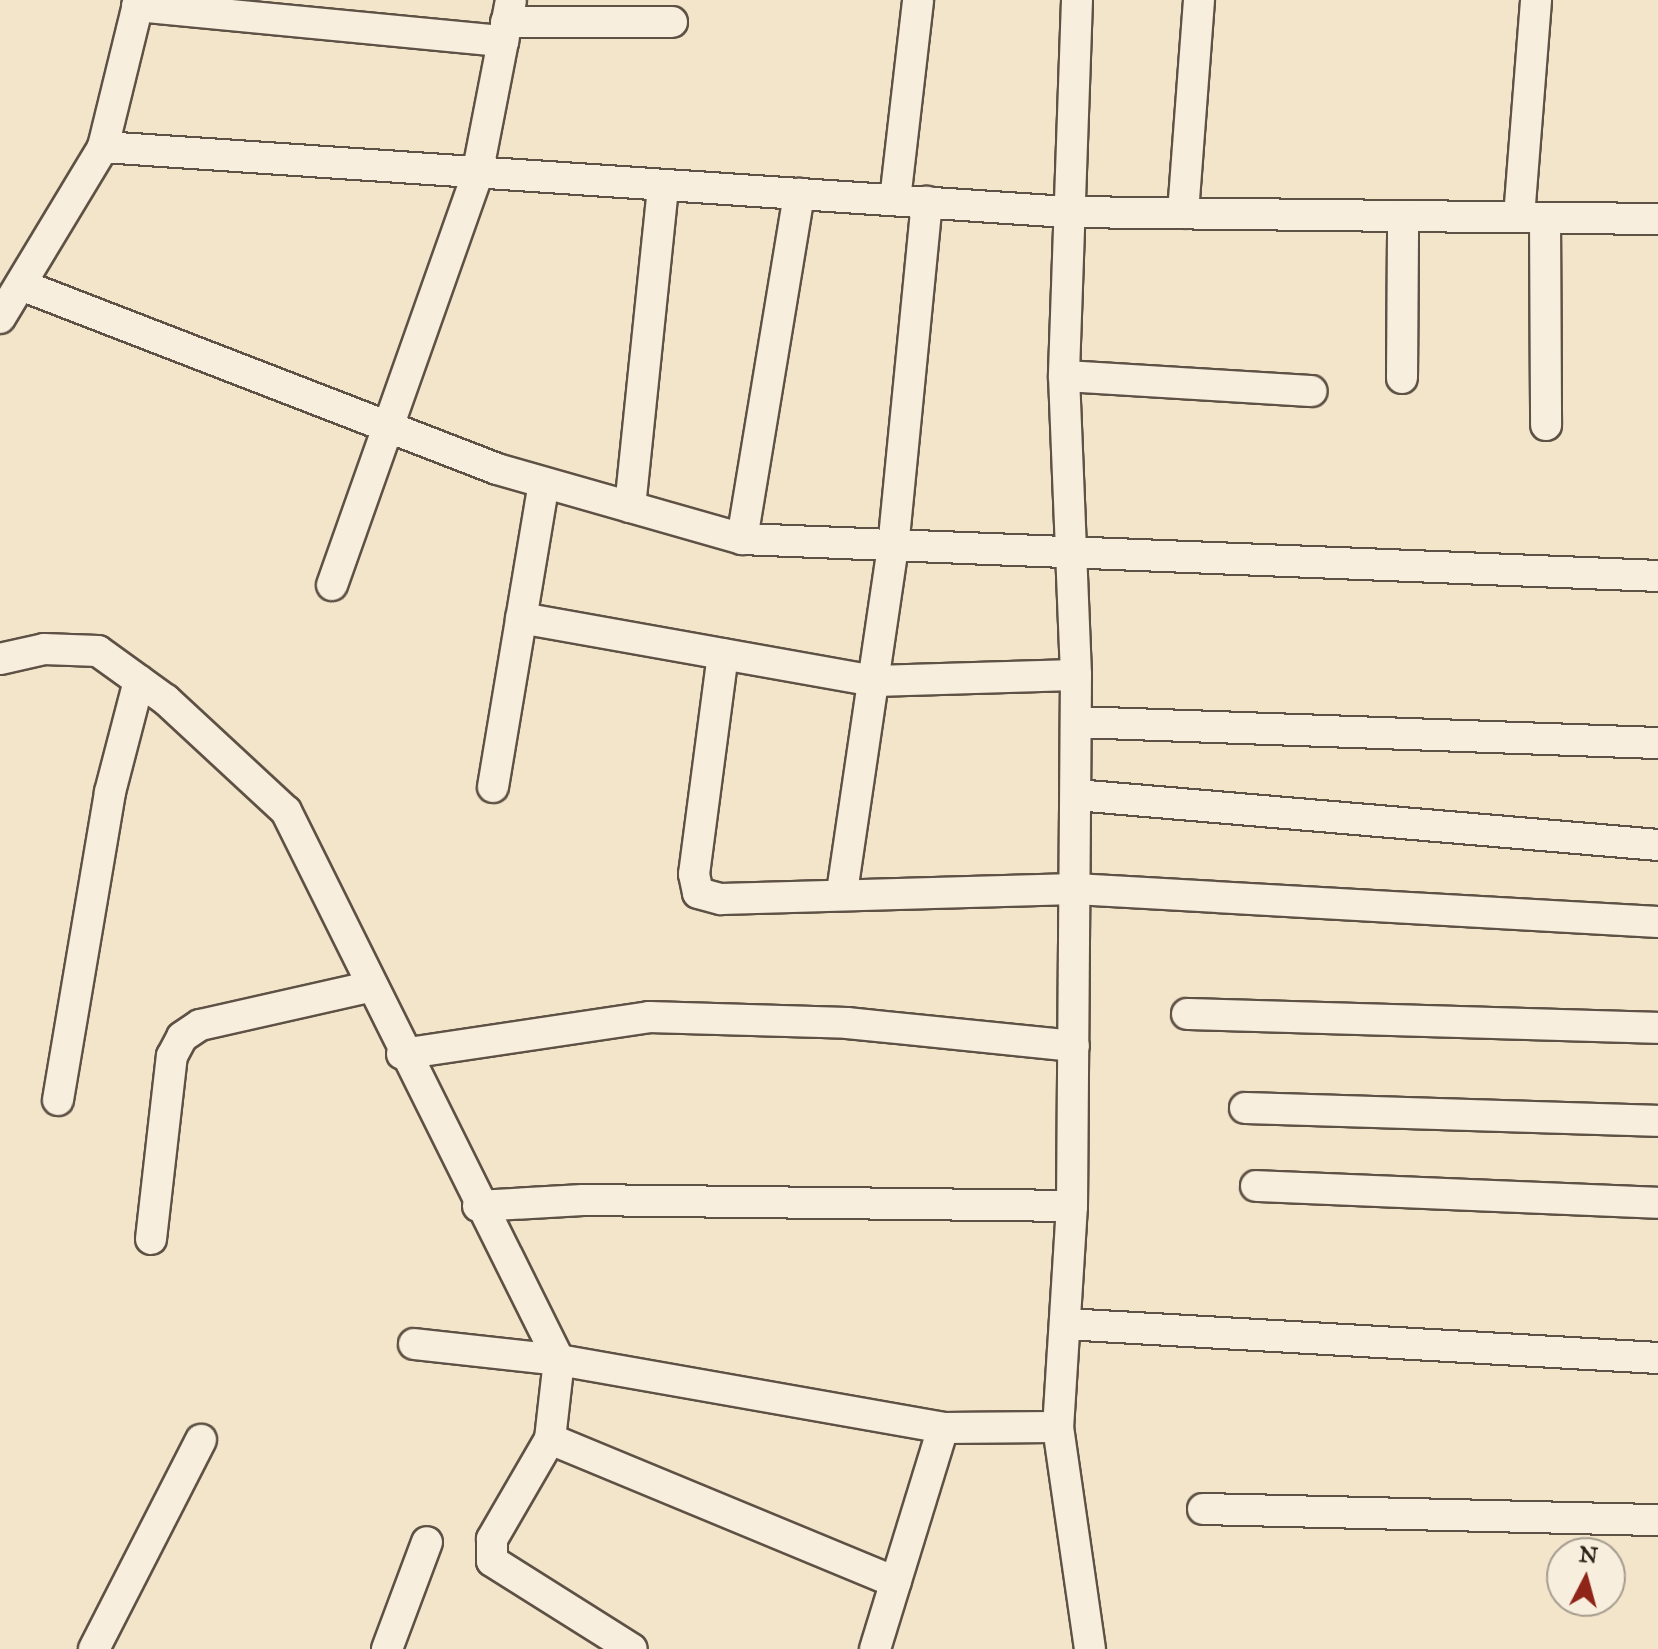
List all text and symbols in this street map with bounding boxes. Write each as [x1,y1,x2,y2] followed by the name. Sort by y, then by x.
[1546,1537,1626,1617] north arrow
[1578,1540,1599,1569] text: N

